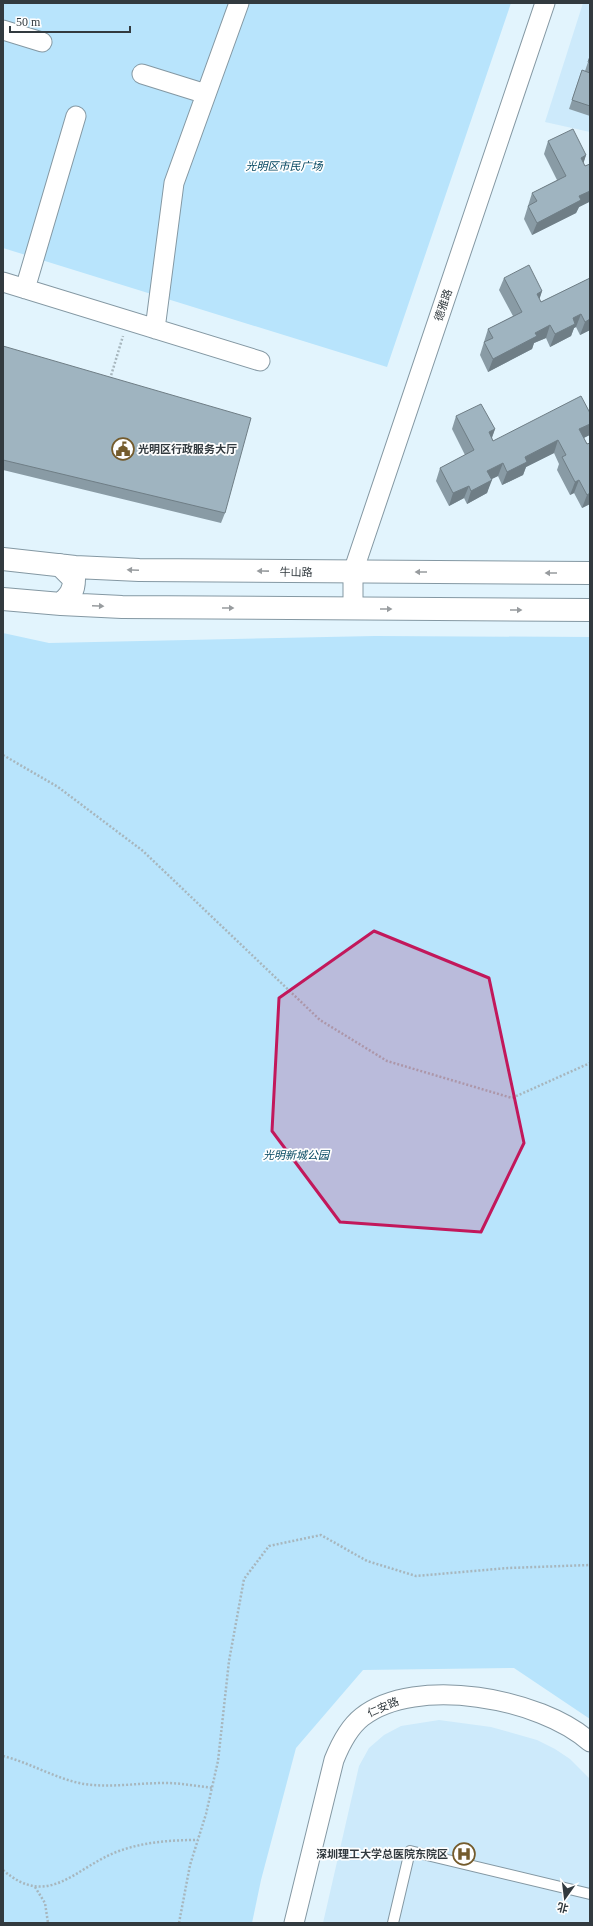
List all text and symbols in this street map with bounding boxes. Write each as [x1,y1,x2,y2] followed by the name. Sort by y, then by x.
[10,8,130,34] scale bar
[16,15,41,29] text: 50 m
[246,160,323,172] park label: 光明区市民广场
[432,287,454,323] street label: 德雅路
[110,436,136,462] public building icon: 光明区行政服务大厅
[138,443,237,455] place label: 光明区行政服务大厅
[279,566,313,578] street label: 牛山路
[126,567,139,573] one-way arrow
[256,568,269,574] one-way arrow
[414,569,427,575] one-way arrow
[544,570,557,576] one-way arrow
[92,603,105,609] one-way arrow
[222,605,235,611] one-way arrow
[380,606,393,612] one-way arrow
[510,607,523,613] one-way arrow
[263,1149,331,1161] park label: 光明新城公园
[365,1695,401,1719] street label: 仁安路
[451,1841,477,1867] hospital icon: 深圳理工大学总医院东院区
[316,1848,448,1860] place label: 深圳理工大学总医院东院区
[545,1878,585,1918] north arrow
[556,1901,569,1915] text: 北

